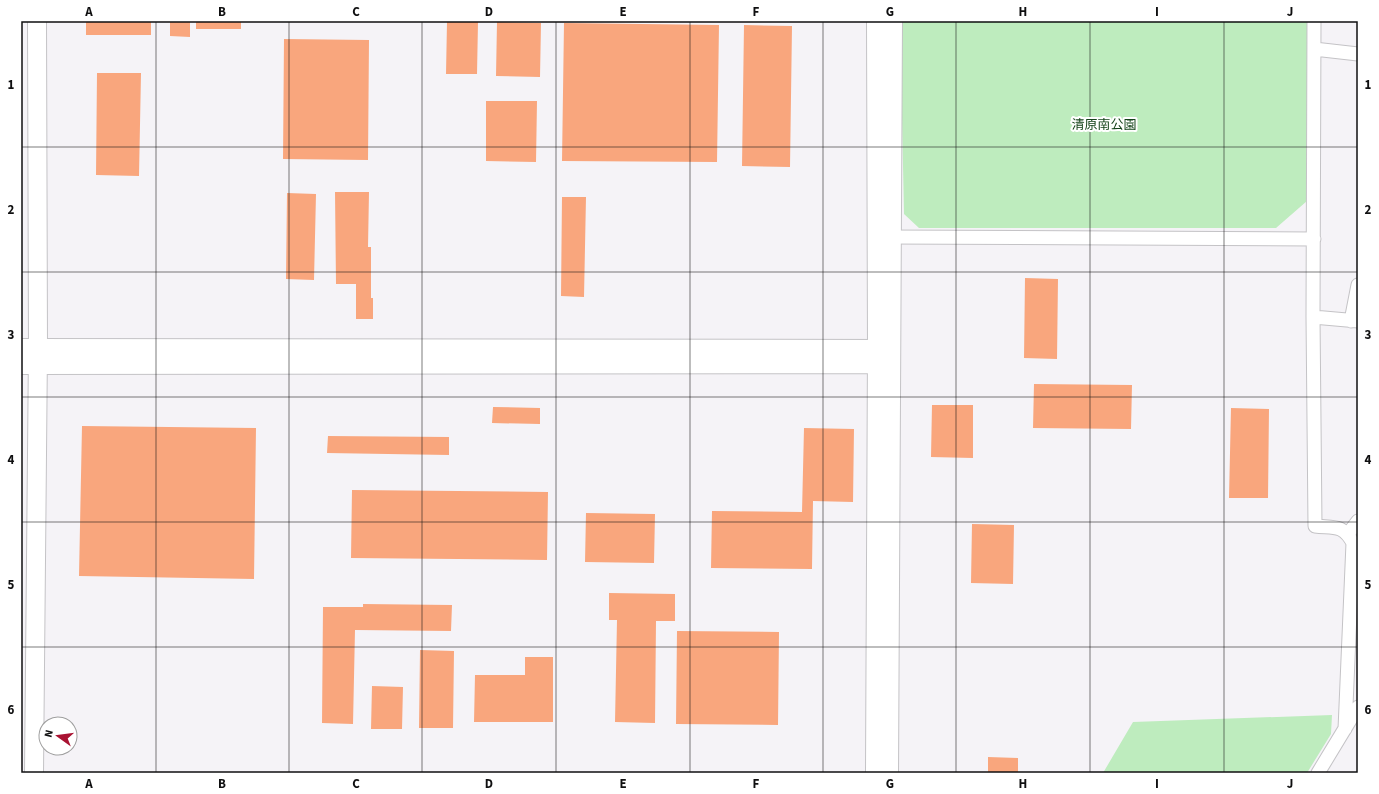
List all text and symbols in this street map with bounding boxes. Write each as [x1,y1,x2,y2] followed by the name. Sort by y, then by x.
[84,3,93,21] text: A
[218,3,226,21] text: B
[352,3,360,21] text: C
[485,3,493,21] text: D
[619,3,627,21] text: E
[753,3,760,21] text: F
[886,3,894,21] text: G
[1019,3,1027,21] text: H
[1155,3,1159,21] text: I
[1287,3,1293,21] text: J
[8,76,15,94] text: 1
[1365,76,1372,94] text: 1
[1071,116,1137,134] park label: 清原南公園
[8,201,15,219] text: 2
[1365,201,1372,219] text: 2
[8,326,15,344] text: 3
[1365,326,1372,344] text: 3
[8,451,15,469] text: 4
[1365,451,1372,469] text: 4
[8,576,15,594] text: 5
[1365,576,1372,594] text: 5
[8,701,15,719] text: 6
[1365,701,1372,719] text: 6
[38,716,78,756] north arrow
[41,728,57,739] text: N
[84,775,93,793] text: A
[218,775,226,793] text: B
[352,775,360,793] text: C
[485,775,493,793] text: D
[619,775,627,793] text: E
[753,775,760,793] text: F
[886,775,894,793] text: G
[1019,775,1027,793] text: H
[1155,775,1159,793] text: I
[1287,775,1293,793] text: J

